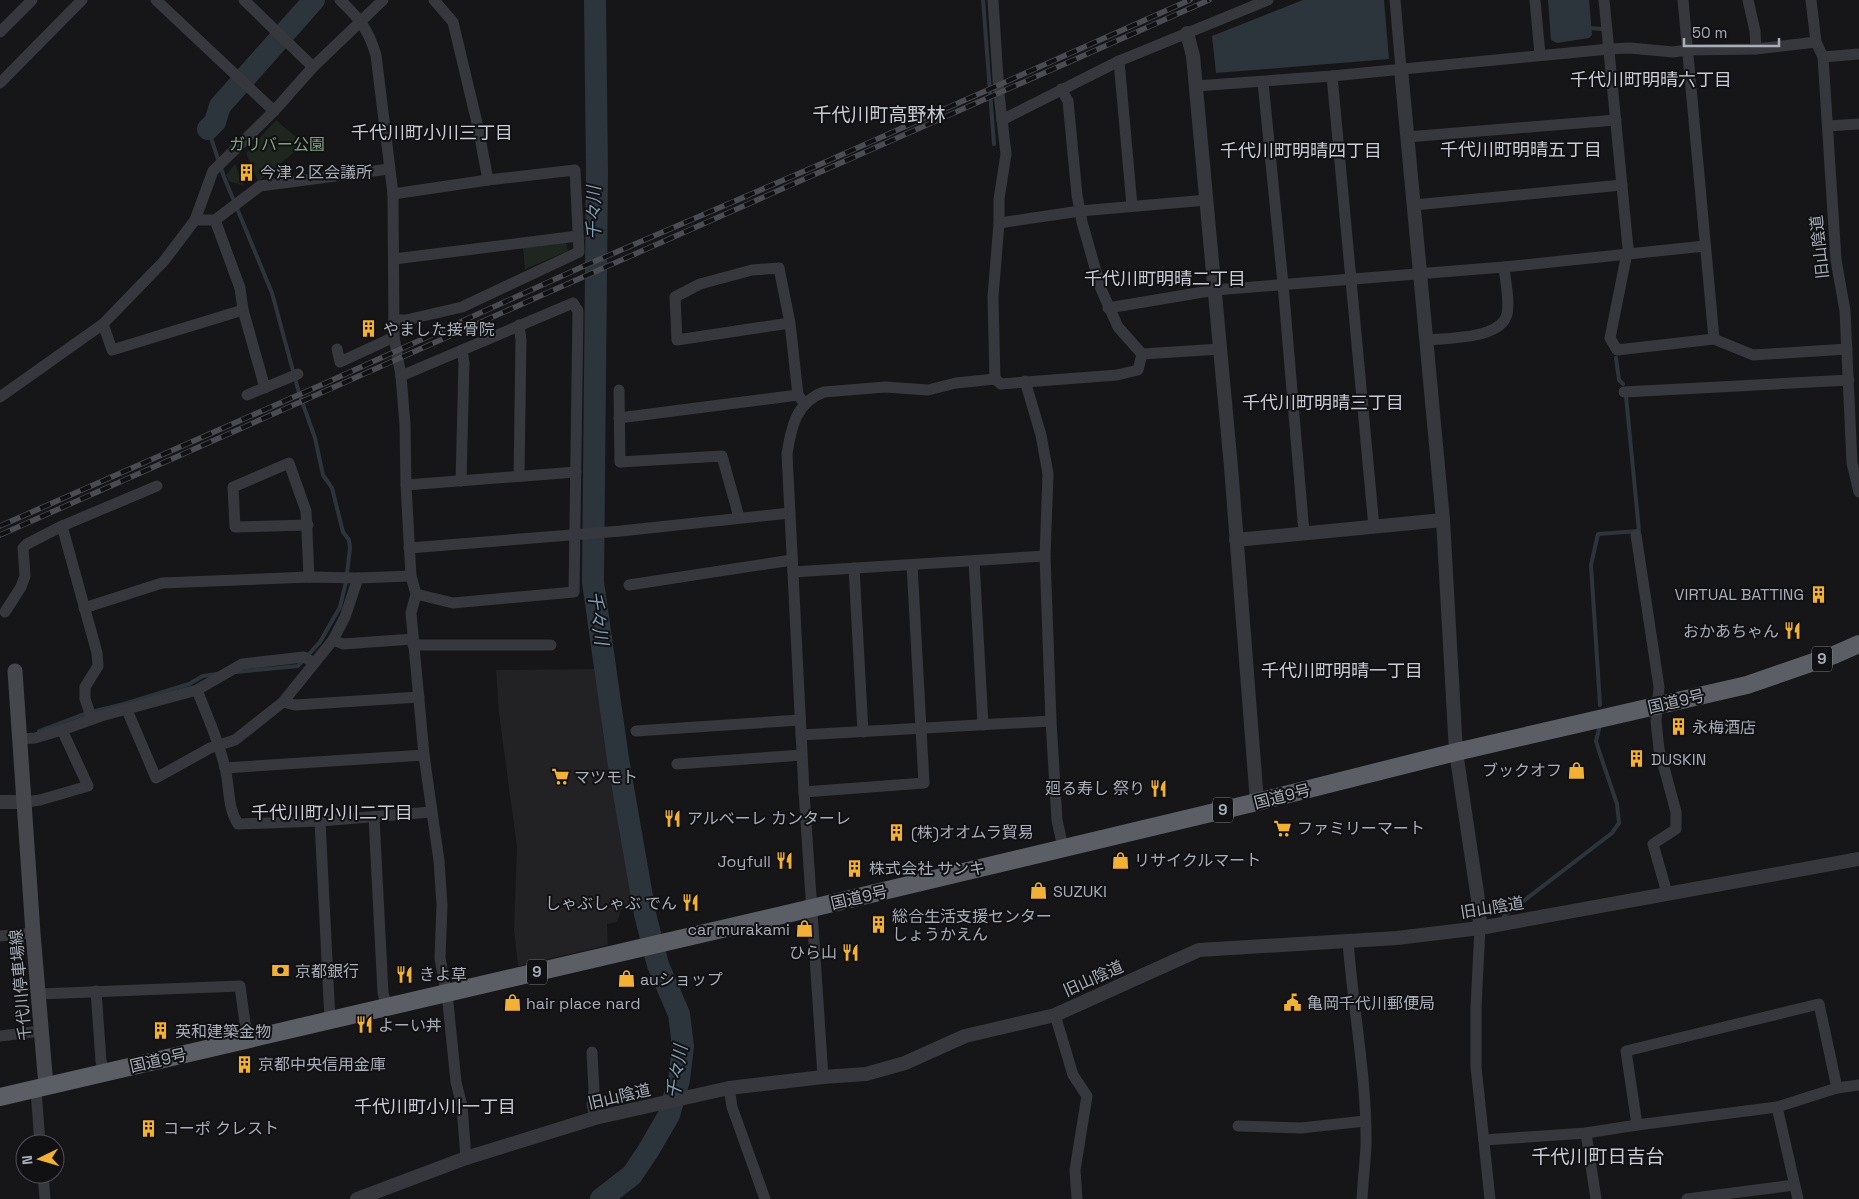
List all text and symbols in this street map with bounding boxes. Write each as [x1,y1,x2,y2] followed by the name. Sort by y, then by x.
[1684,15,1779,47] scale bar
[1692,23,1727,42] text: 50 m
[1570,68,1732,91] district label: 千代川町明晴六丁目
[812,102,946,127] district label: 千代川町高野林
[351,121,513,144] district label: 千代川町小川三丁目
[229,134,325,155] park label: ガリバー公園
[1440,138,1602,161] district label: 千代川町明晴五丁目
[1220,139,1382,162] district label: 千代川町明晴四丁目
[236,162,256,182] building icon: 今津２区会議所
[260,162,372,183] place label: 今津２区会議所
[582,184,605,240] water label: 千々川
[1806,214,1833,280] street label: 旧山陰道
[1084,267,1246,290] district label: 千代川町明晴二丁目
[359,319,379,339] building icon: やました接骨院
[383,319,495,340] place label: やました接骨院
[1242,391,1404,414] district label: 千代川町明晴三丁目
[1675,584,1804,605] place label: VIRTUAL BATTING
[1808,584,1828,604] building icon: VIRTUAL BATTING
[583,590,614,648] water label: 千々川
[1683,621,1779,642] place label: おかあちゃん
[1783,621,1803,641] restaurant icon: おかあちゃん
[1812,646,1832,672] road number: 9
[1261,659,1423,682] district label: 千代川町明晴一丁目
[1646,685,1707,718] street label: 国道9号
[1668,717,1688,737] building icon: 永梅酒店
[1692,717,1756,738] place label: 永梅酒店
[1627,749,1647,769] building icon: DUSKIN
[1651,749,1706,770] place label: DUSKIN
[1482,760,1562,781] place label: ブックオフ
[1566,760,1586,780] shop icon: ブックオフ
[550,767,570,787] supermarket icon: マツモト
[574,767,638,788] place label: マツモト
[1045,778,1145,799] place label: 廻る寿し 祭り
[1149,778,1169,798] restaurant icon: 廻る寿し 祭り
[1252,779,1313,814] street label: 国道9号
[1213,798,1233,822] road number: 9
[251,801,413,824] district label: 千代川町小川二丁目
[663,808,683,828] restaurant icon: アルベーレ カンターレ
[687,808,851,829] place label: アルベーレ カンターレ
[1273,818,1293,838] supermarket icon: ファミリーマート
[1297,818,1425,839] place label: ファミリーマート
[887,822,907,842] building icon: (株)オオムラ貿易
[911,822,1034,843] place label: (株)オオムラ貿易
[1110,850,1130,870] shop icon: リサイクルマート
[1134,850,1261,871] place label: リサイクルマート
[718,851,771,872] place label: Joyfull
[775,851,795,871] restaurant icon: Joyfull
[845,858,865,878] building icon: 株式会社 サンキ
[869,858,985,879] place label: 株式会社 サンキ
[829,881,890,914] street label: 国道9号
[1029,881,1049,901] shop icon: SUZUKI
[1053,881,1107,902] place label: SUZUKI
[1459,892,1525,923] street label: 旧山陰道
[545,893,677,914] place label: しゃぶしゃぶ でん
[681,893,701,913] restaurant icon: しゃぶしゃぶ でん
[892,906,1052,945] place label: 総合生活支援センター しょうかえん
[868,915,888,935] building icon: 総合生活支援センター しょうかえん
[687,919,790,940] place label: car murakami
[794,919,814,939] shop icon: car murakami
[5,928,36,1042] street label: 千代川停車場線
[789,942,837,963] place label: ひら山
[841,942,861,962] restaurant icon: ひら山
[1060,956,1127,1001] street label: 旧山陰道
[527,960,547,984] road number: 9
[271,961,291,981] bank icon: 京都銀行
[295,961,359,982] place label: 京都銀行
[395,964,415,984] restaurant icon: きよ草
[419,964,467,985] place label: きよ草
[616,969,636,989] shop icon: auショップ
[640,969,723,990] place label: auショップ
[502,993,522,1013] shop icon: hair place nard
[526,993,641,1014] place label: hair place nard
[1283,993,1303,1013] public building icon: 亀岡千代川郵便局
[1307,993,1435,1014] place label: 亀岡千代川郵便局
[354,1015,374,1035] restaurant icon: よーい丼
[378,1015,442,1036] place label: よーい丼
[151,1021,171,1041] building icon: 英和建築金物
[175,1021,271,1042] place label: 英和建築金物
[661,1041,692,1100] water label: 千々川
[128,1044,189,1077] street label: 国道9号
[234,1054,254,1074] building icon: 京都中央信用金庫
[258,1054,386,1075] place label: 京都中央信用金庫
[586,1079,653,1114] street label: 旧山陰道
[354,1095,516,1118] district label: 千代川町小川一丁目
[139,1118,159,1138] building icon: コーポ クレスト
[163,1118,279,1139] place label: コーポ クレスト
[15,1134,65,1184] north arrow
[1531,1144,1665,1169] district label: 千代川町日吉台
[18,1155,36,1166] text: N

